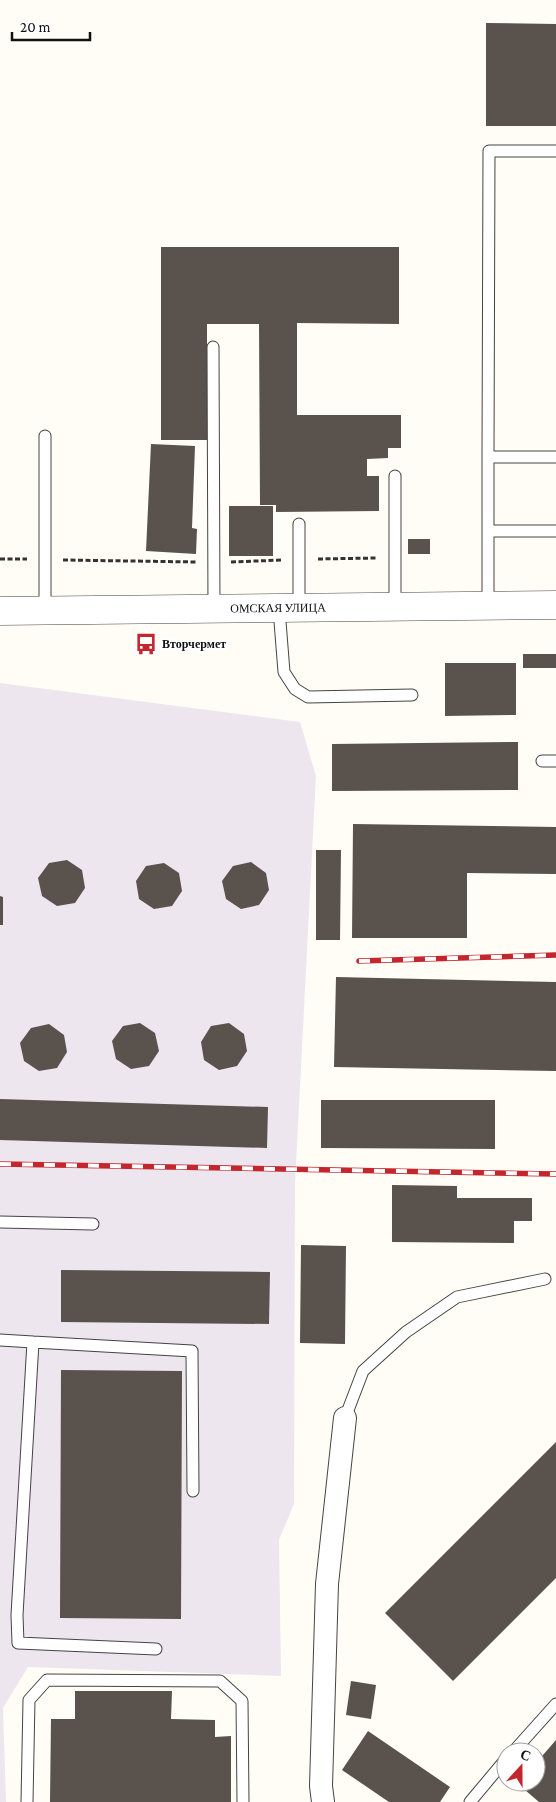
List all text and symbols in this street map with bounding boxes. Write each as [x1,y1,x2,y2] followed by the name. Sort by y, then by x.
[12,10,90,42] scale bar
[20,19,51,35] text: 20 m
[230,600,326,616] street label: ОМСКАЯ УЛИЦА
[133,631,159,657] bus stop icon: Вторчермет
[162,637,226,651] place label: Вторчермет
[496,1742,546,1792] north arrow
[518,1746,533,1764] text: С

